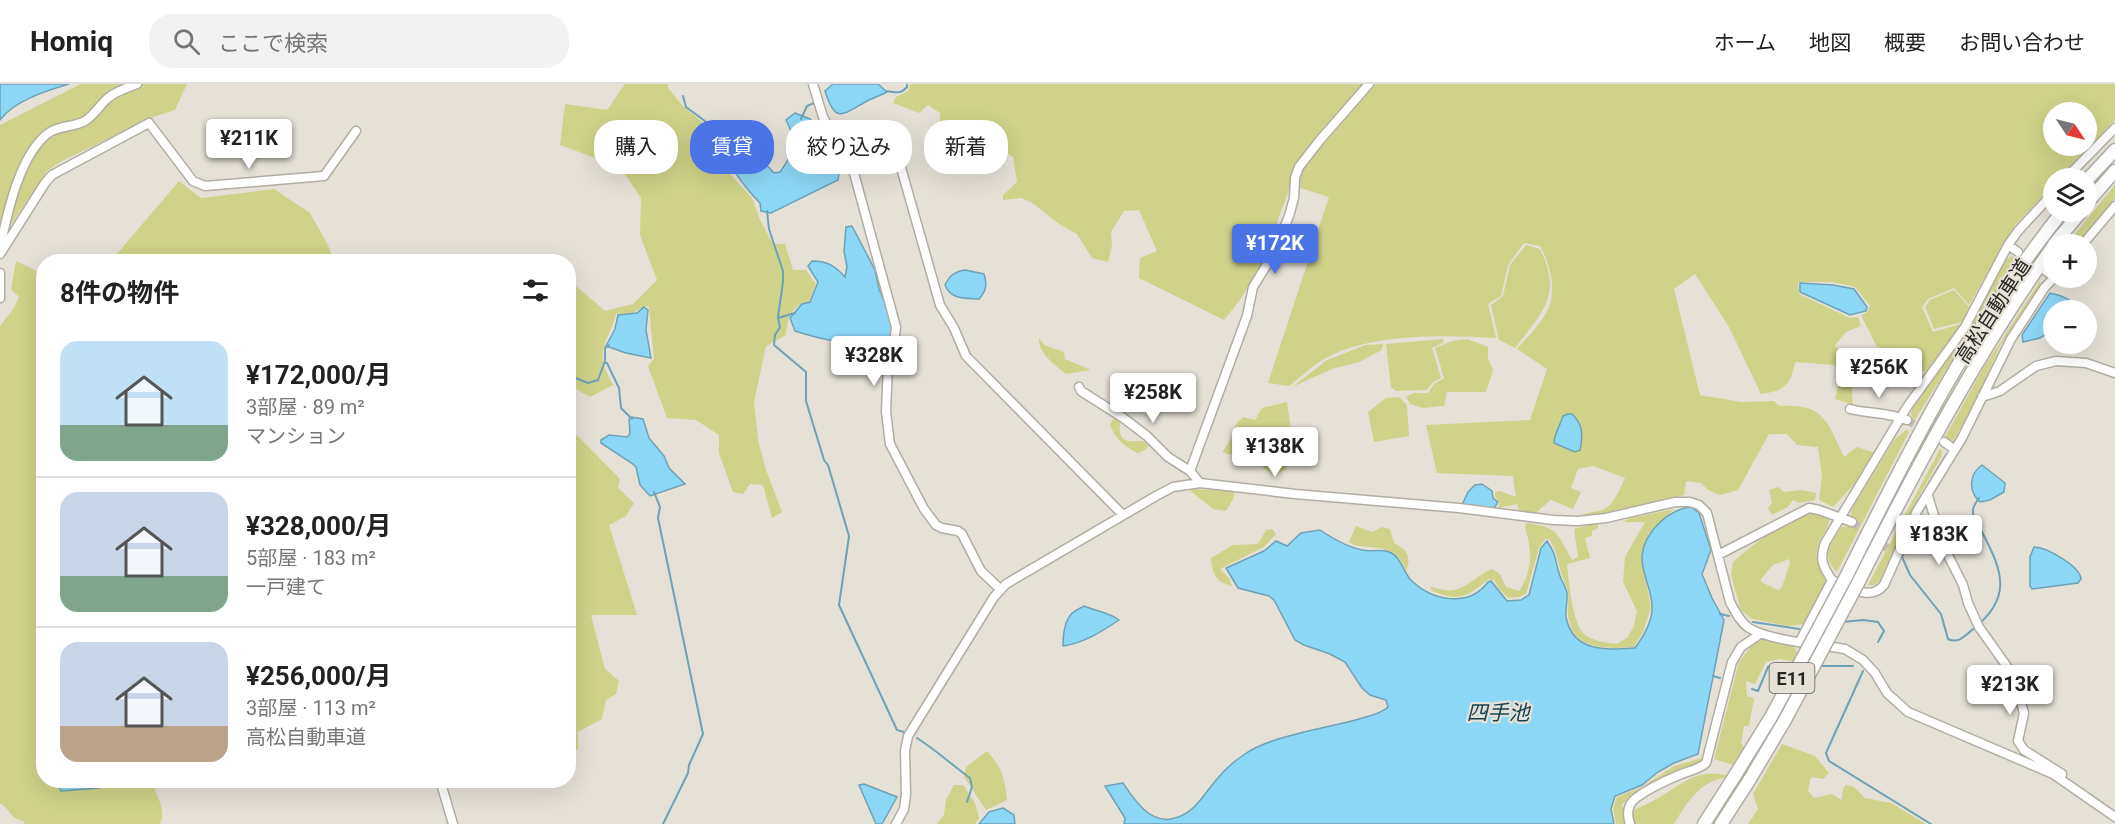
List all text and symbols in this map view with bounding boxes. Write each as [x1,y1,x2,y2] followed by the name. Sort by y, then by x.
[149,14,569,68] search box
[30,25,113,58] text: Homiq
[170,25,203,58] icon: search
[218,31,328,56] text: ここで検索
[1714,31,1776,55] text: ホーム
[1809,31,1851,55] text: 地図
[1884,31,1926,55] text: 概要
[1959,31,2085,55] text: お問い合わせ
[2043,102,2097,156] north arrow
[2043,102,2097,354] map controls
[207,119,291,170] pin: ¥211K
[594,120,678,174] chip: 購入
[690,120,774,174] chip: 賃貸
[786,120,912,174] chip: 絞り込み
[924,120,1008,174] chip: 新着
[220,126,278,150] text: ¥211K
[2043,168,2097,222] button: layers
[1233,224,1317,275] pin: ¥172K
[1246,231,1304,255] text: ¥172K
[2043,234,2097,288] button: +
[1950,254,2036,368] street label: 高松自動車道
[519,274,552,307] icon: filters
[60,278,179,308] text: 8件の物件
[2043,300,2097,354] button: −
[832,336,916,387] pin: ¥328K
[845,343,903,367] text: ¥328K
[1837,348,1921,399] pin: ¥256K
[1850,355,1908,379] text: ¥256K
[246,360,392,390] text: ¥172,000/月
[108,365,180,437] icon: home
[1111,373,1195,424] pin: ¥258K
[1124,380,1182,404] text: ¥258K
[246,395,365,419] text: 3部屋 · 89 m²
[246,424,346,448] text: マンション
[1233,427,1317,478] pin: ¥138K
[1246,434,1304,458] text: ¥138K
[246,511,392,541] text: ¥328,000/月
[1897,515,1981,566] pin: ¥183K
[108,516,180,588] icon: home
[1910,522,1968,546] text: ¥183K
[246,546,376,570] text: 5部屋 · 183 m²
[246,575,326,599] text: 一戸建て
[246,661,392,691] text: ¥256,000/月
[1770,663,1814,693] road number: E11
[1968,665,2052,716] pin: ¥213K
[108,666,180,738] icon: home
[1981,672,2039,696] text: ¥213K
[246,696,376,720] text: 3部屋 · 113 m²
[1467,701,1531,725] water label: 四手池
[246,725,366,749] text: 高松自動車道

